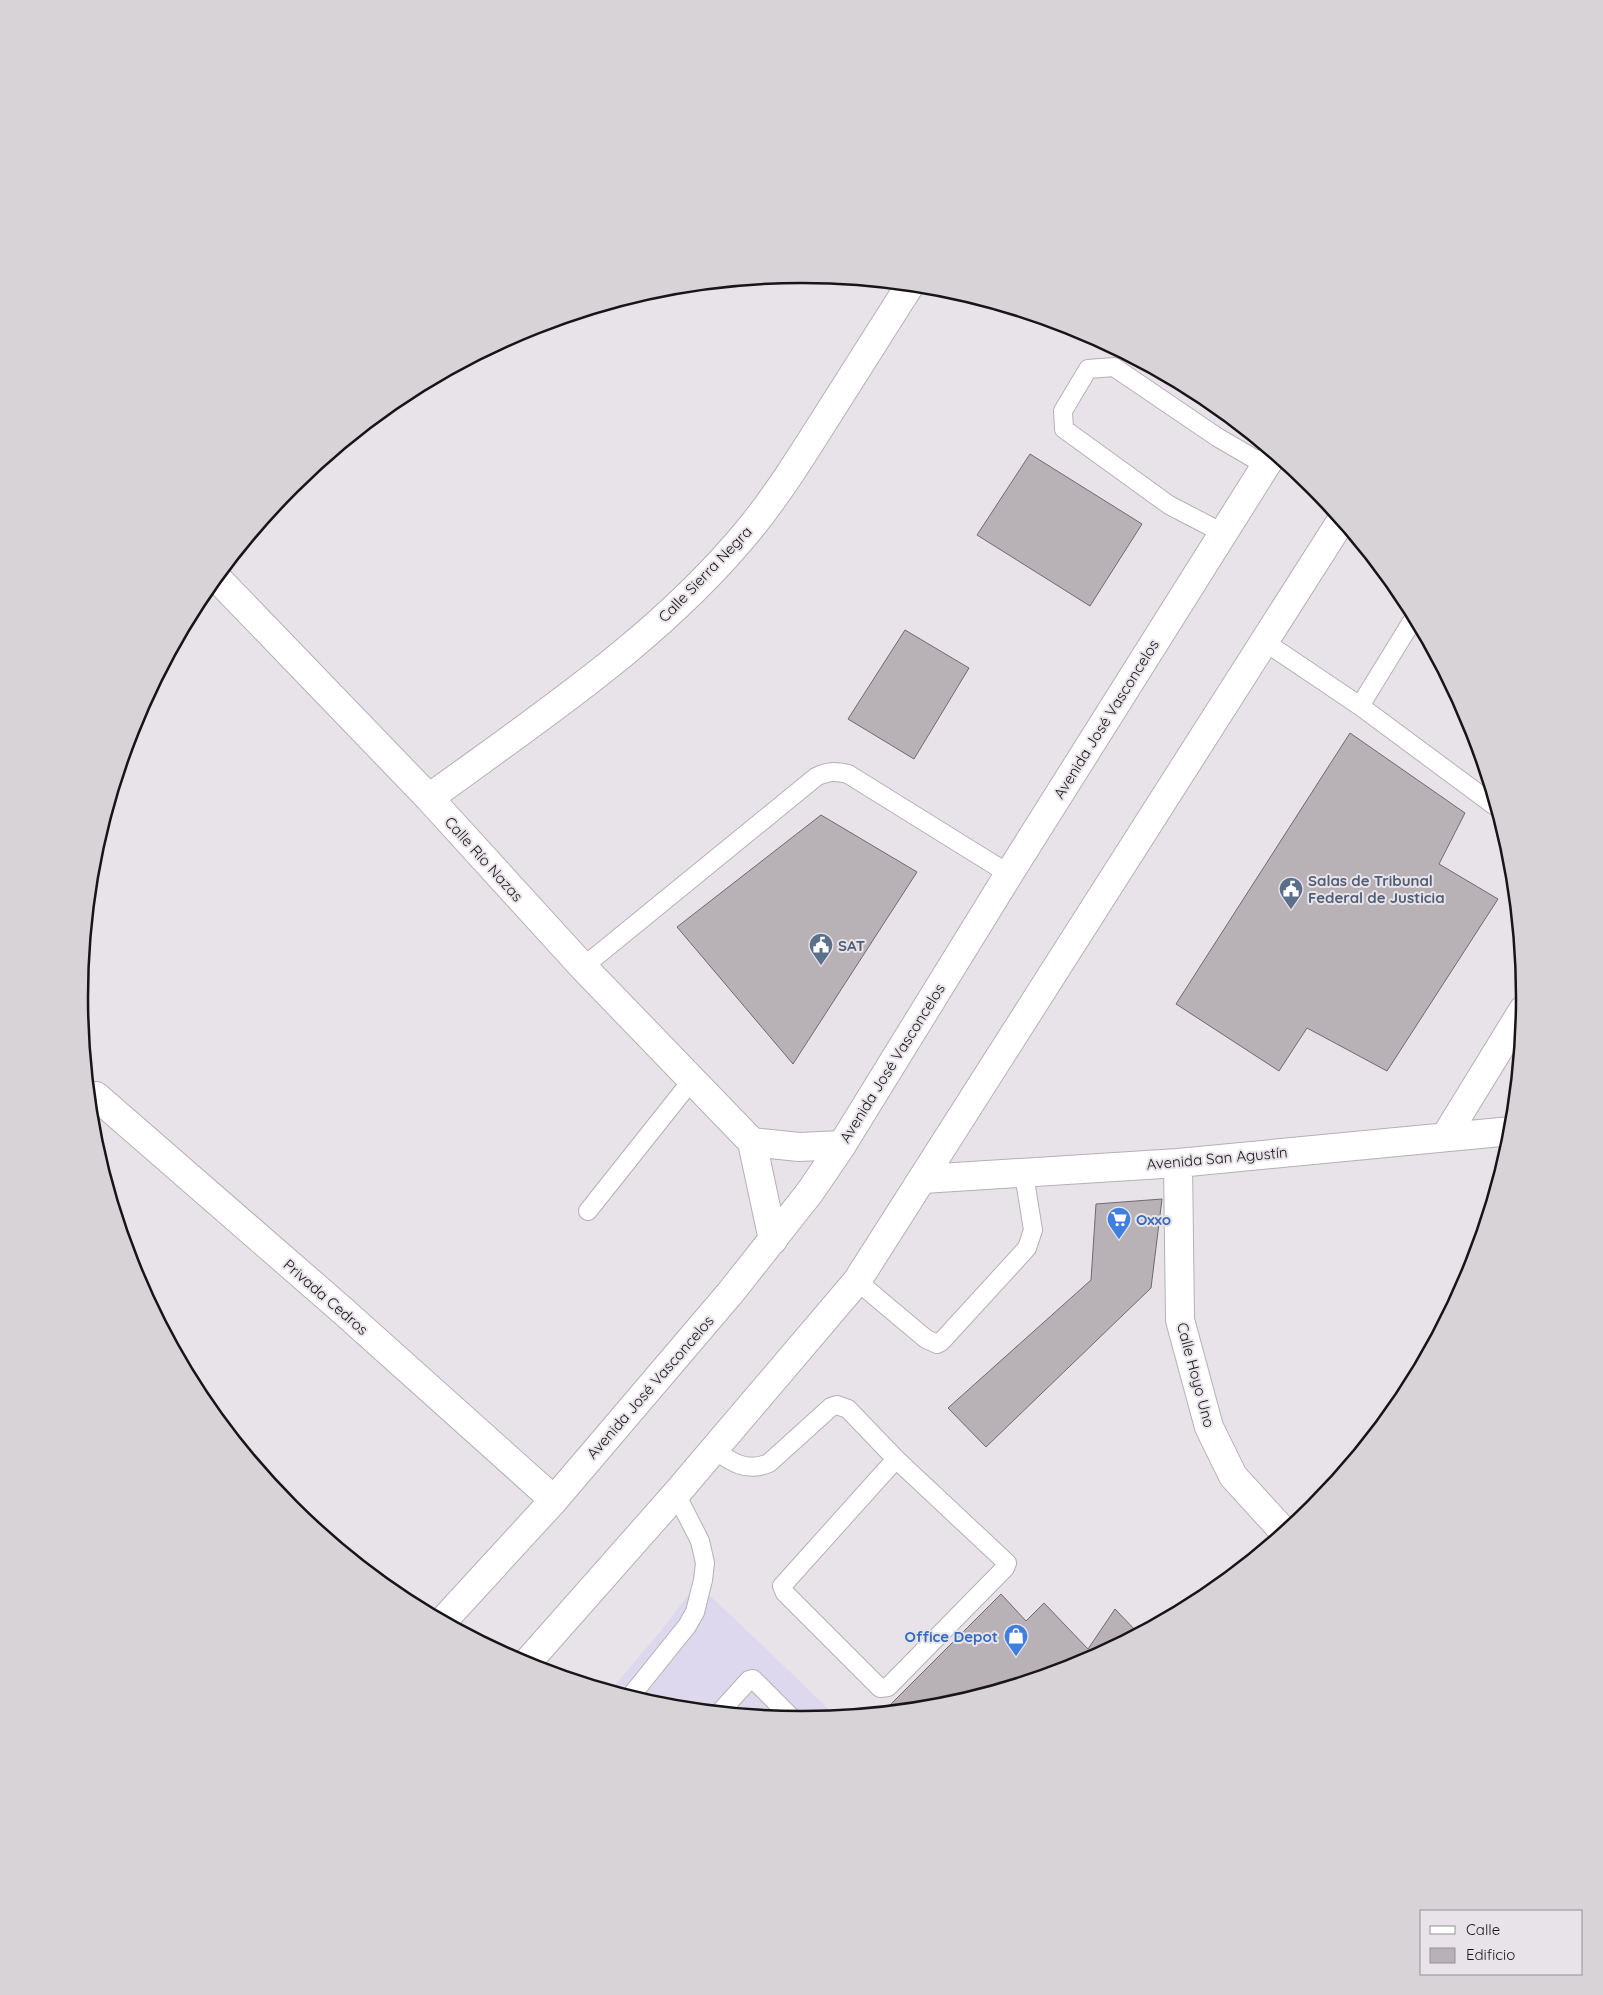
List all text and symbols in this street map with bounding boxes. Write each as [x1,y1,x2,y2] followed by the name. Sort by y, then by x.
[654,522,756,626] street label: Calle Sierra Negra
[1049,636,1163,802] street label: Avenida José Vasconcelos
[441,813,527,905] street label: Calle Río Nazas
[1308,871,1445,907] place label: Salas de Tribunal Federal de Justicia
[1278,876,1304,910] public building icon: Salas de Tribunal Federal de Justicia
[808,932,834,966] public building icon: SAT
[838,936,865,955] place label: SAT
[835,980,949,1146] street label: Avenida José Vasconcelos
[1146,1142,1288,1174] street label: Avenida San Agustín
[1106,1206,1132,1240] supermarket icon: Oxxo
[1136,1210,1171,1229] place label: Oxxo
[280,1255,372,1339] street label: Privada Cedros
[582,1311,718,1463] street label: Avenida José Vasconcelos
[1173,1320,1219,1430] street label: Calle Hoyo Uno
[1003,1623,1029,1657] shop icon: Office Depot
[905,1627,998,1646] place label: Office Depot
[1420,1910,1583,1975] legend
[1466,1920,1500,1939] text: Calle
[1466,1945,1515,1964] text: Edificio

